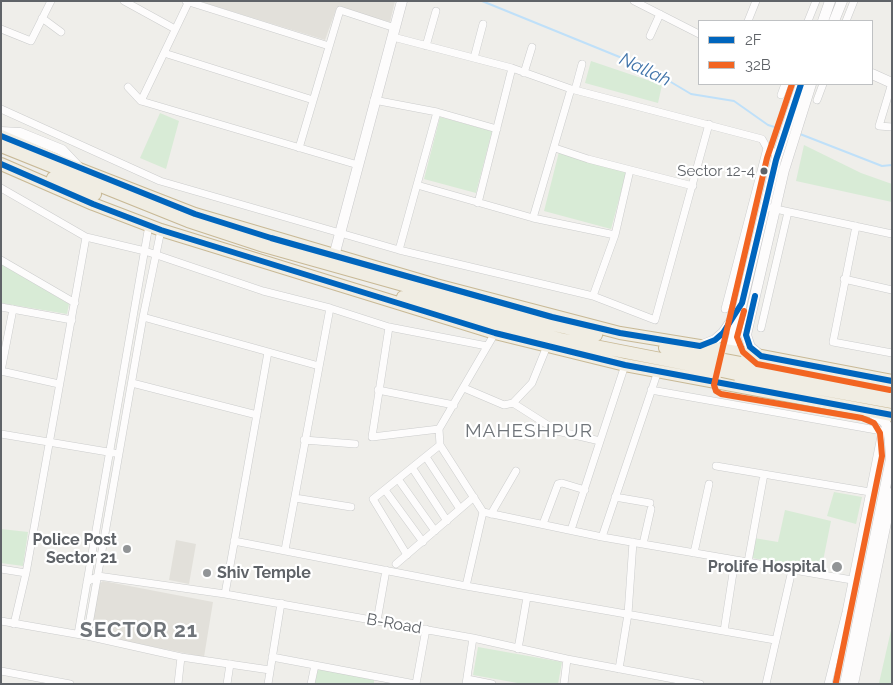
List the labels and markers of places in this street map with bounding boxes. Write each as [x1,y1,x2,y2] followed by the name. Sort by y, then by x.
[677,162,755,180] place label: Sector 12-4
[759,166,769,176] marker: Sector 12-4
[32,530,117,568] place label: Police Post Sector 21
[121,543,133,555] marker: Police Post Sector 21
[708,557,826,577] place label: Prolife Hospital
[830,560,844,574] marker: Prolife Hospital
[217,563,311,583] place label: Shiv Temple
[201,567,213,579] marker: Shiv Temple

